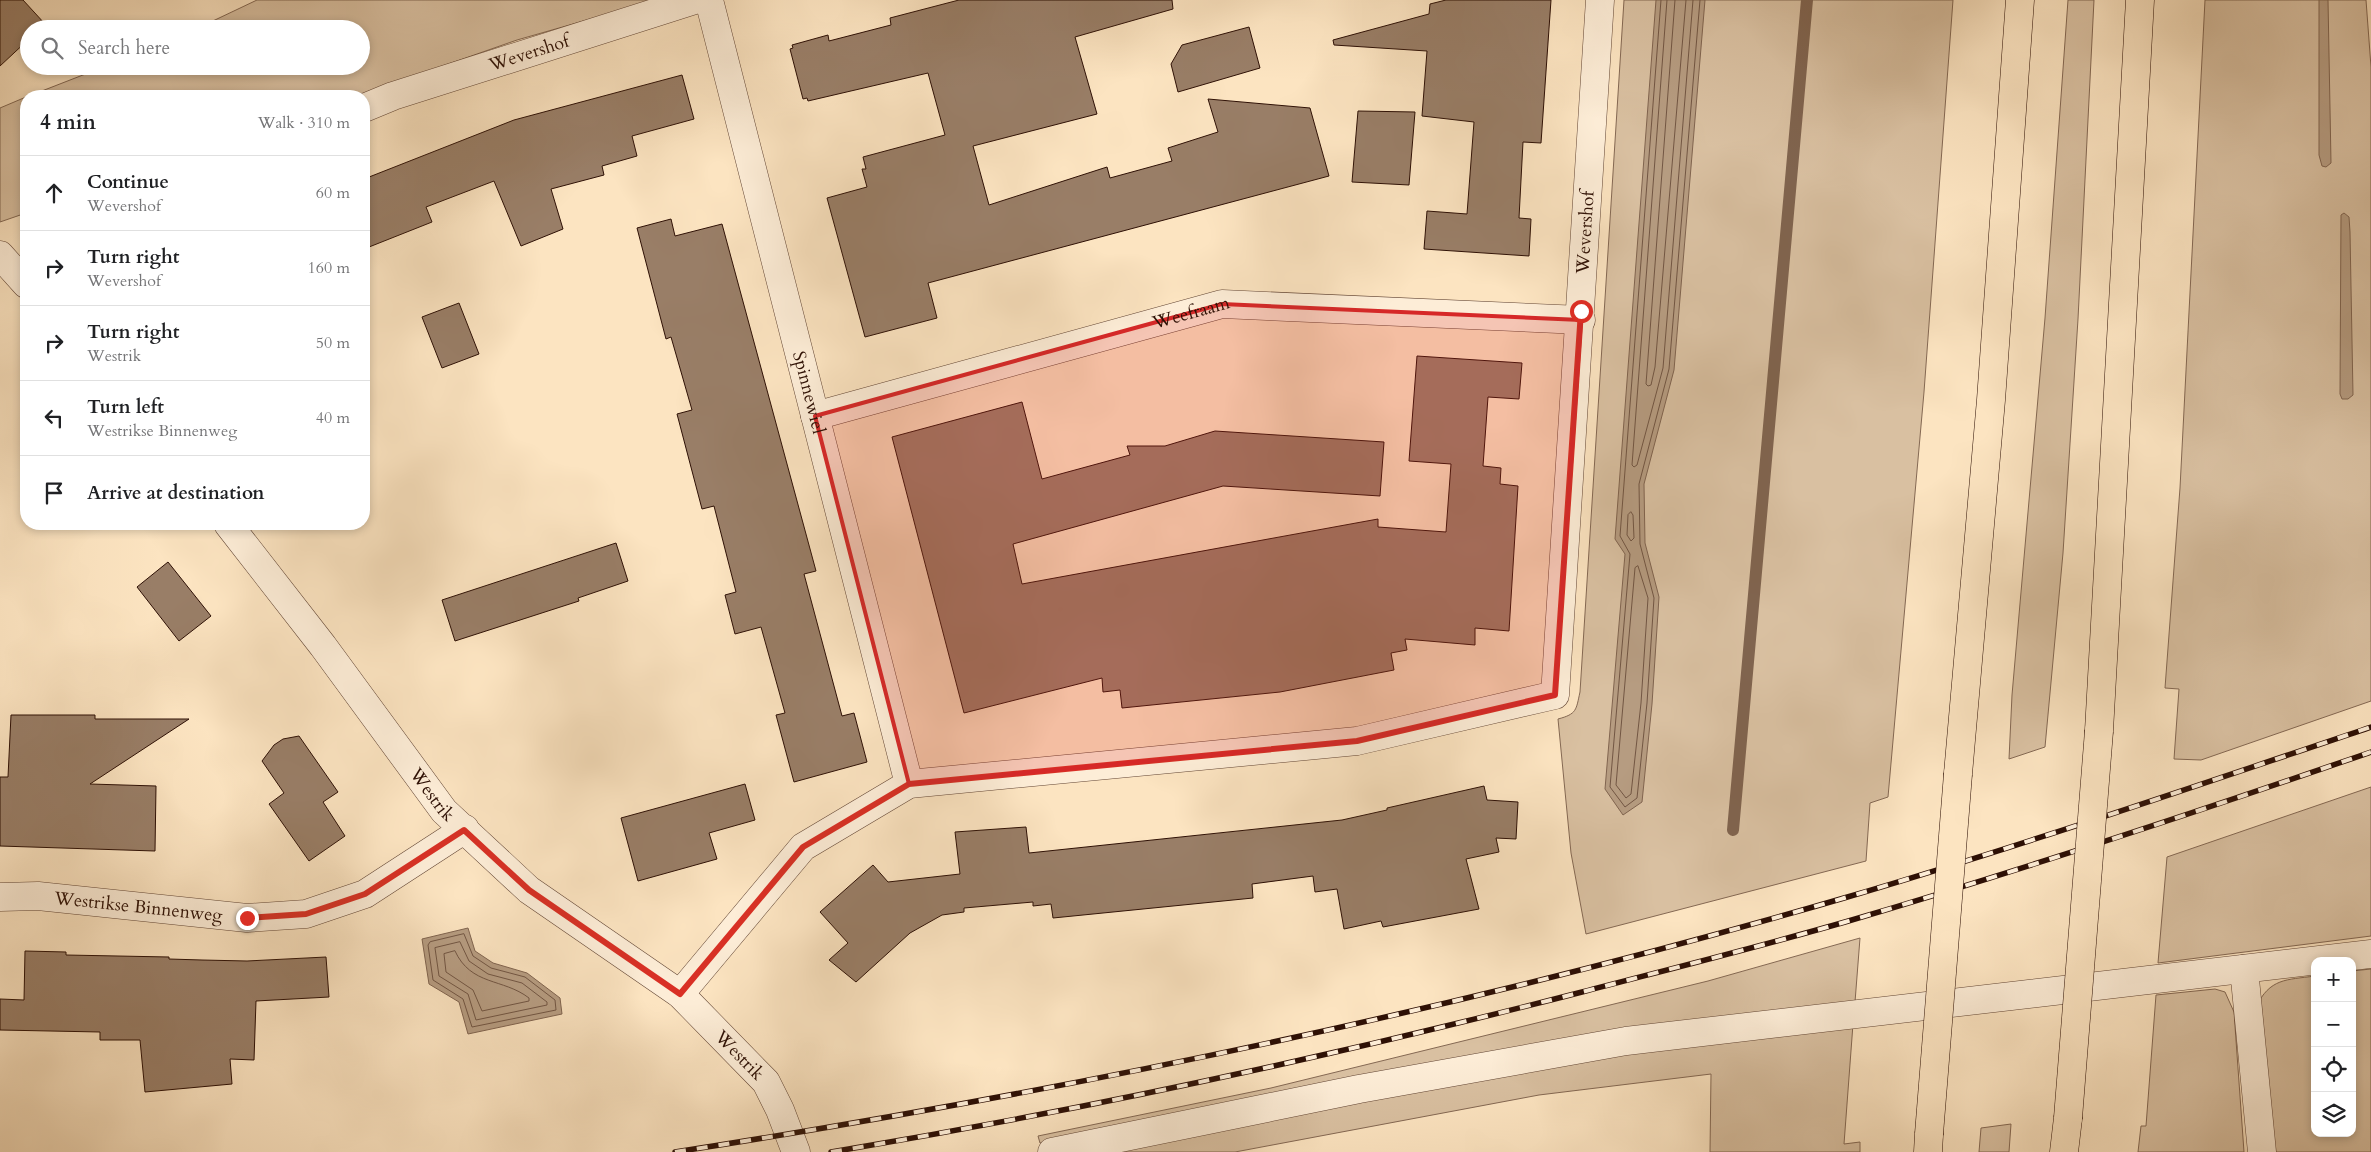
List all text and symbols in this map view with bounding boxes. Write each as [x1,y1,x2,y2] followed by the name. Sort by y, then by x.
[20,20,370,75] search box
[485,27,576,78] street label: Wevershof
[38,34,66,62] icon: search
[78,35,170,61] text: Search here
[40,108,96,137] text: 4 min
[258,112,350,134] text: Walk · 310 m
[87,169,169,195] text: Continue
[40,179,68,207] icon: ahead
[316,182,350,204] text: 60 m
[1570,187,1600,276] street label: Wevershof
[87,195,161,217] text: Wevershof
[87,244,179,270] text: Turn right
[40,254,68,282] icon: right
[308,257,350,279] text: 160 m
[87,270,161,292] text: Wevershof
[1149,290,1233,335] street label: Weefraam
[1570,300,1593,323] route start
[87,319,179,345] text: Turn right
[40,329,68,357] icon: right
[316,332,350,354] text: 50 m
[87,345,141,367] text: Westrik
[787,348,832,437] street label: Spinnewiel
[87,394,164,420] text: Turn left
[40,404,68,432] icon: left
[316,407,350,429] text: 40 m
[87,420,237,442] text: Westrikse Binnenweg
[40,479,68,507] icon: arrive
[87,480,264,506] text: Arrive at destination
[403,762,460,827] street label: Westrik
[52,885,225,928] street label: Westrikse Binnenweg
[236,907,259,930] route end
[2311,957,2356,1137] map controls
[2311,957,2356,1002] button: +
[2311,1002,2356,1047] button: −
[709,1024,770,1086] street label: Westrik
[2311,1047,2356,1092] button: locate
[2311,1092,2356,1137] button: layers

